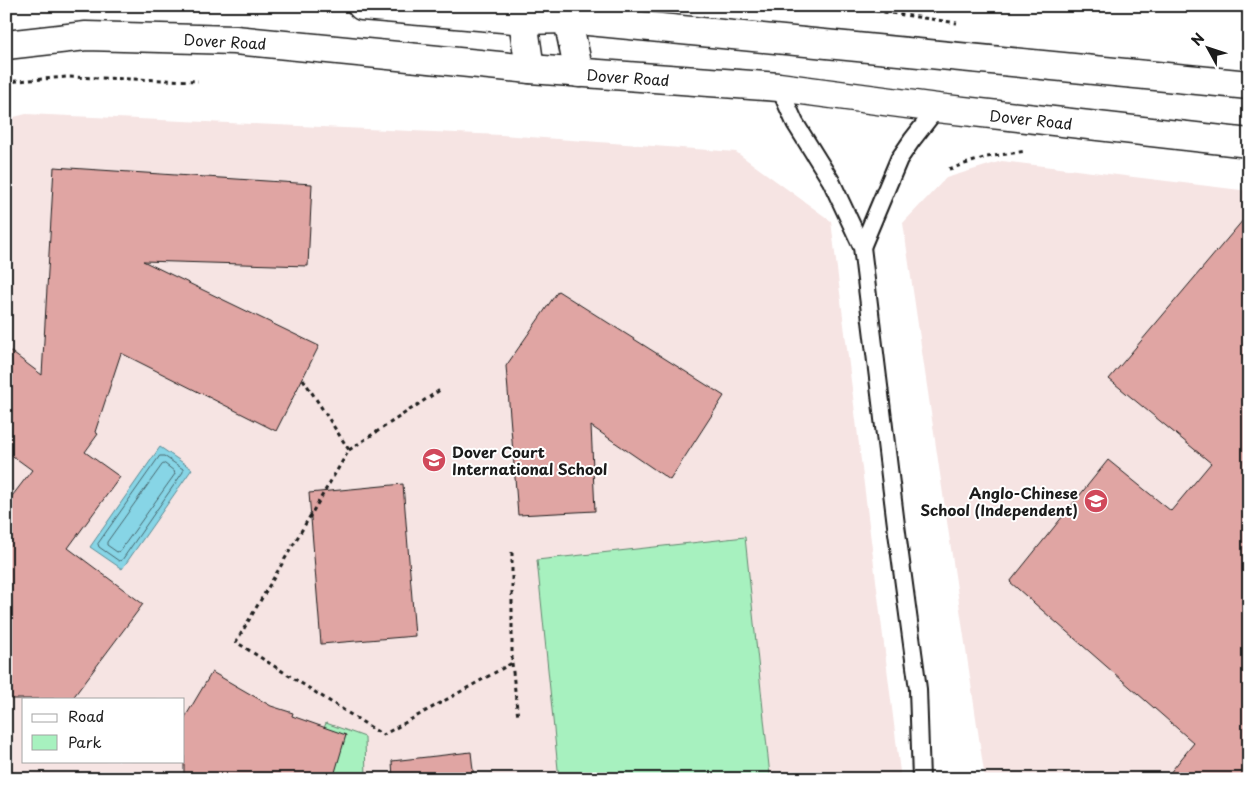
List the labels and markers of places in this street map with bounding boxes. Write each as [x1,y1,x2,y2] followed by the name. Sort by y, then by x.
[452,440,607,480] place label: Dover Court International School
[421,447,447,473] school or university icon: Dover Court International School
[920,481,1078,521] place label: Anglo-Chinese School (Independent)
[1083,488,1109,514] school or university icon: Anglo-Chinese School (Independent)

